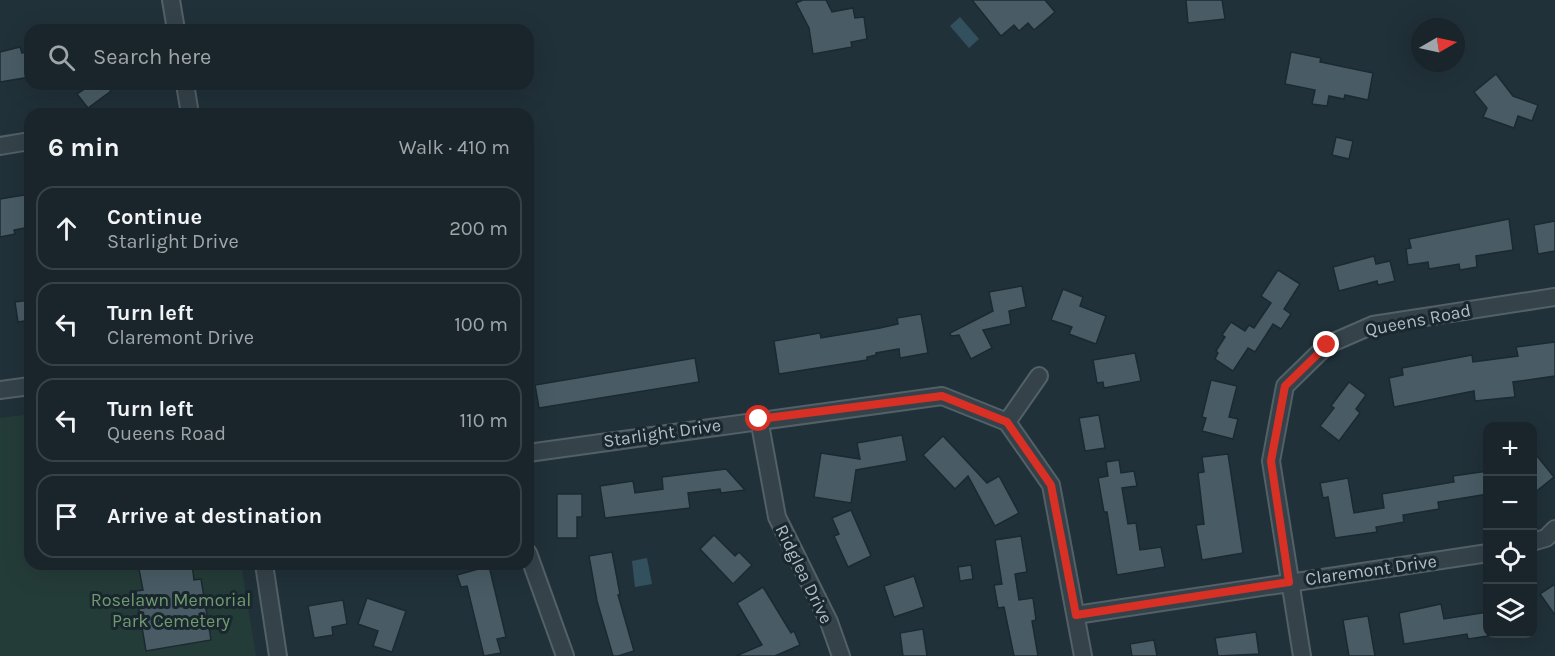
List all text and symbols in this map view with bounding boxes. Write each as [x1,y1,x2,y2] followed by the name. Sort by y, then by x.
[1411,18,1465,72] north arrow
[24,24,534,90] search box
[45,41,78,74] icon: search
[93,44,211,70] text: Search here
[48,132,120,163] text: 6 min
[399,136,510,159] text: Walk · 410 m
[107,204,202,230] text: Continue
[50,212,83,245] icon: ahead
[449,217,508,240] text: 200 m
[107,230,239,253] text: Starlight Drive
[1363,299,1473,341] street label: Queens Road
[107,300,194,326] text: Turn left
[50,308,83,341] icon: left
[454,313,508,336] text: 100 m
[107,326,254,349] text: Claremont Drive
[1313,331,1339,357] route end
[107,396,194,422] text: Turn left
[50,404,83,437] icon: left
[745,405,771,431] route start
[459,409,508,432] text: 110 m
[602,414,722,452] street label: Starlight Drive
[107,422,226,445] text: Queens Road
[1483,422,1537,638] map controls
[1483,422,1537,476] button: +
[1483,476,1537,530] button: −
[50,500,83,533] icon: arrive
[107,503,322,529] text: Arrive at destination
[770,521,838,627] street label: Ridglea Drive
[1483,530,1537,584] button: locate
[1304,550,1438,590] street label: Claremont Drive
[1483,584,1537,638] button: layers
[91,589,251,632] park label: Roselawn Memorial Park Cemetery

